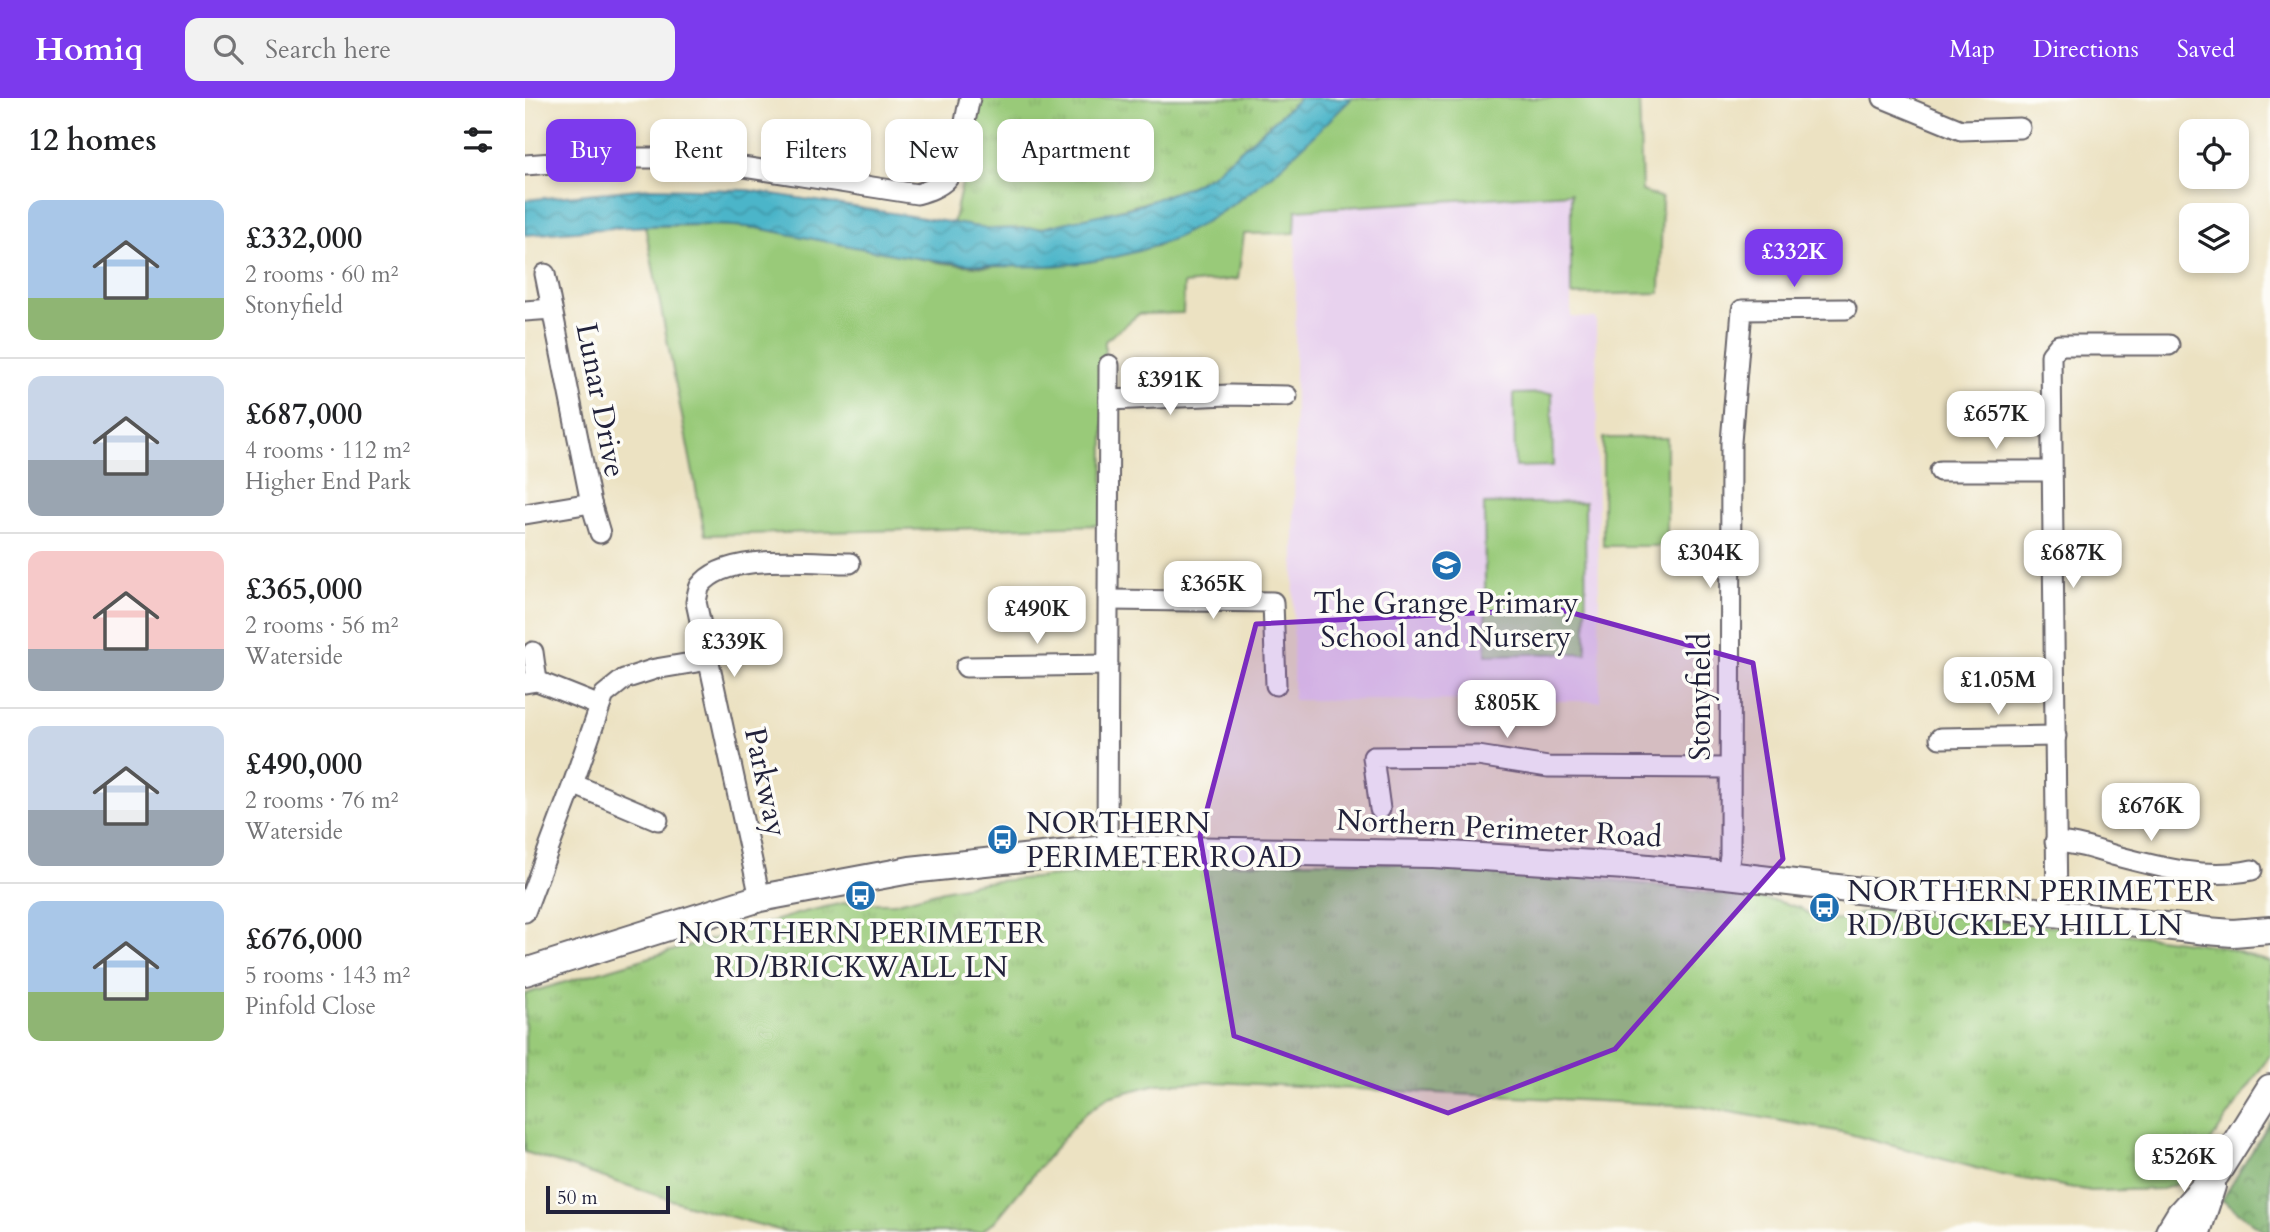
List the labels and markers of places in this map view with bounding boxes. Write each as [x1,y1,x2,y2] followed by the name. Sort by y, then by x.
[1745,230,1843,289] pin: £332K
[1121,358,1219,417] pin: £391K
[1947,392,2045,451] pin: £657K
[1661,531,1759,590] pin: £304K
[2024,531,2122,590] pin: £687K
[1429,548,1463,582] school or university icon: The Grange Primary School and Nursery
[1164,561,1262,621] pin: £365K
[1313,583,1579,658] place label: The Grange Primary School and Nursery
[988,587,1086,646] pin: £490K
[685,620,783,679] pin: £339K
[1941,658,2055,717] pin: £1.05M
[1458,680,1556,740] pin: £805K
[2102,784,2200,843] pin: £676K
[1026,803,1302,878] place label: NORTHERN PERIMETER ROAD
[986,823,1020,857] bus stop icon: NORTHERN PERIMETER ROAD
[1847,871,2215,946] place label: NORTHERN PERIMETER RD/BUCKLEY HILL LN
[844,878,878,912] bus stop icon: NORTHERN PERIMETER RD/BRICKWALL LN
[1807,891,1841,925] bus stop icon: NORTHERN PERIMETER RD/BUCKLEY HILL LN
[677,913,1045,988] place label: NORTHERN PERIMETER RD/BRICKWALL LN
[2135,1134,2233,1194] pin: £526K

